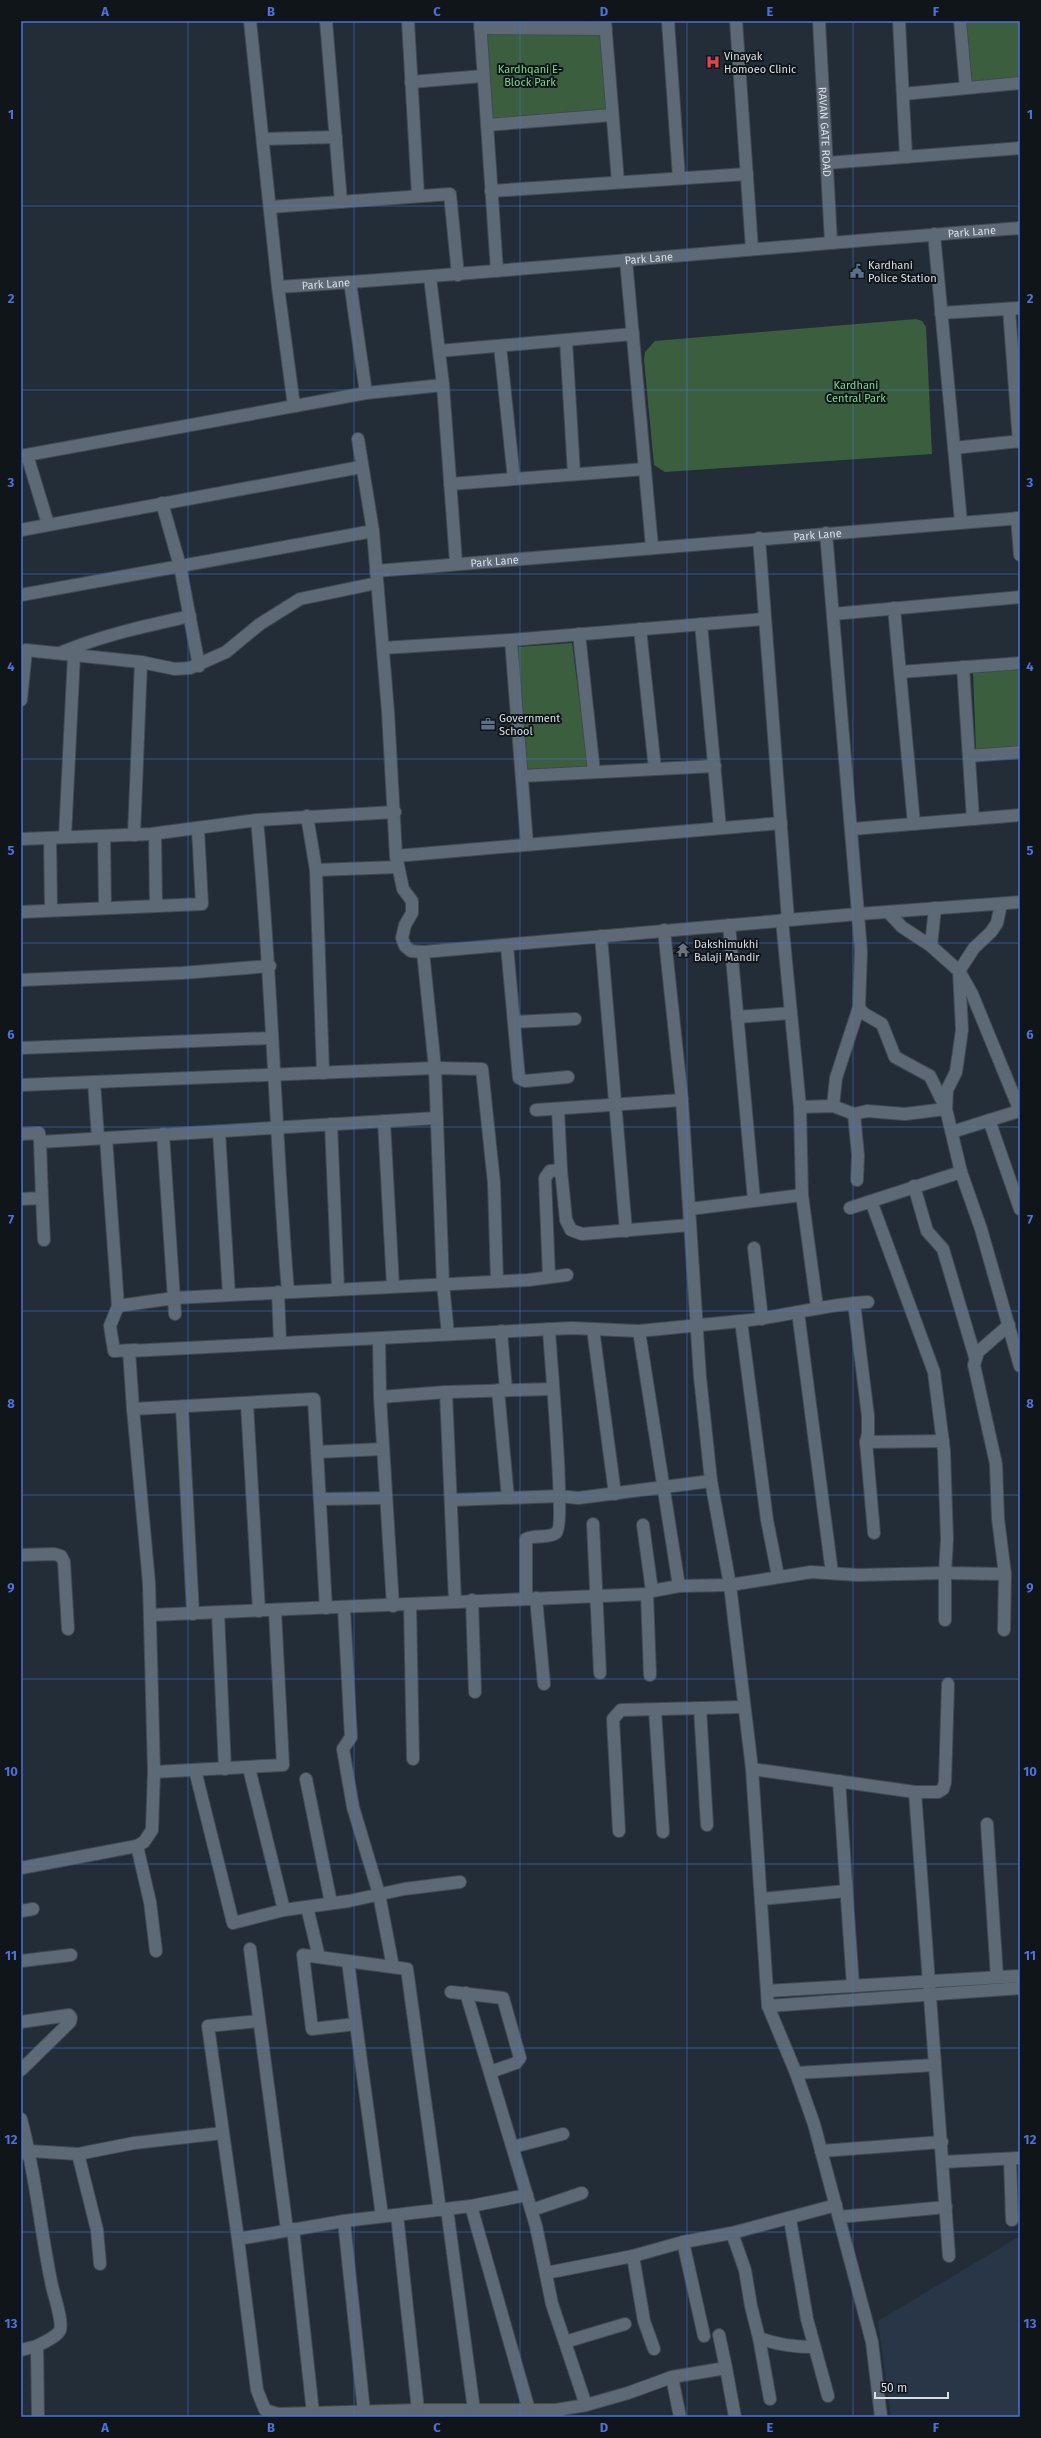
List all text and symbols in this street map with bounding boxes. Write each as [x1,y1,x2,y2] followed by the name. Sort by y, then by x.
[100,4,109,19] text: A
[267,4,275,19] text: B
[433,4,441,19] text: C
[600,4,609,19] text: D
[767,4,774,19] text: E
[933,4,940,19] text: F
[724,50,796,76] place label: Vinayak Homoeo Clinic
[705,54,721,70] hospital icon: Vinayak Homoeo Clinic
[498,63,562,89] park label: Kardhqani E- Block Park
[816,86,833,177] street label: RAVAN GATE ROAD
[8,107,14,122] text: 1
[1027,107,1033,122] text: 1
[947,224,996,240] street label: Park Lane
[624,250,674,267] street label: Park Lane
[868,259,937,285] place label: Kardhani Police Station
[849,263,865,279] public building icon: Kardhani Police Station
[301,276,351,292] street label: Park Lane
[8,291,15,306] text: 2
[1027,291,1034,306] text: 2
[826,379,886,405] park label: Kardhani Central Park
[7,475,15,490] text: 3
[1026,475,1034,490] text: 3
[793,527,842,544] street label: Park Lane
[470,553,519,570] street label: Park Lane
[7,659,15,674] text: 4
[1026,659,1034,674] text: 4
[499,712,560,738] place label: Government School
[480,716,496,732] office icon: Government School
[8,843,15,858] text: 5
[1027,843,1034,858] text: 5
[694,938,760,964] place label: Dakshimukhi Balaji Mandir
[675,942,691,958] temple icon: Dakshimukhi Balaji Mandir
[7,1027,15,1042] text: 6
[1026,1027,1034,1042] text: 6
[8,1212,14,1227] text: 7
[1027,1212,1033,1227] text: 7
[7,1396,15,1411] text: 8
[1026,1396,1034,1411] text: 8
[7,1580,15,1595] text: 9
[1026,1580,1034,1595] text: 9
[4,1764,18,1779] text: 10
[1023,1764,1037,1779] text: 10
[5,1948,17,1963] text: 11
[1024,1948,1036,1963] text: 11
[5,2132,18,2147] text: 12
[1024,2132,1037,2147] text: 12
[5,2316,18,2331] text: 13
[1024,2316,1037,2331] text: 13
[875,2374,948,2400] scale bar
[881,2381,907,2395] text: 50 m
[100,2420,109,2435] text: A
[267,2420,275,2435] text: B
[433,2420,441,2435] text: C
[600,2420,609,2435] text: D
[767,2420,774,2435] text: E
[933,2420,940,2435] text: F

